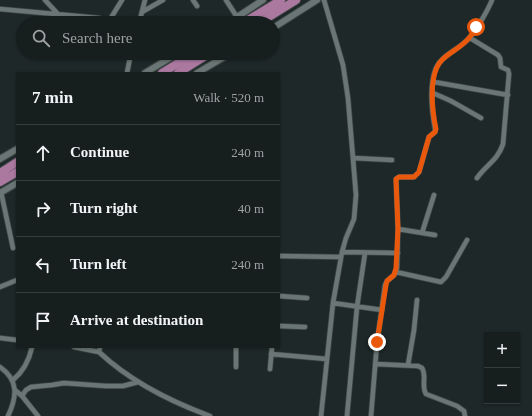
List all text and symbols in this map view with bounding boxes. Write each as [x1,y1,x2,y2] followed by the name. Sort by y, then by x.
[16,16,280,60] search box
[467,18,485,36] route start
[30,27,52,49] icon: search
[62,30,132,46] text: Search here
[32,88,73,107] text: 7 min
[193,90,264,105] text: Walk · 520 m
[32,142,54,164] icon: ahead
[70,144,129,160] text: Continue
[231,145,264,160] text: 240 m
[32,198,54,220] icon: right
[70,200,137,216] text: Turn right
[238,201,264,216] text: 40 m
[32,254,54,276] icon: left
[70,256,127,272] text: Turn left
[231,257,264,272] text: 240 m
[32,310,54,332] icon: arrive
[70,312,203,328] text: Arrive at destination
[484,332,520,404] map controls
[484,332,520,368] button: +
[368,333,386,351] route end
[484,368,520,404] button: −

